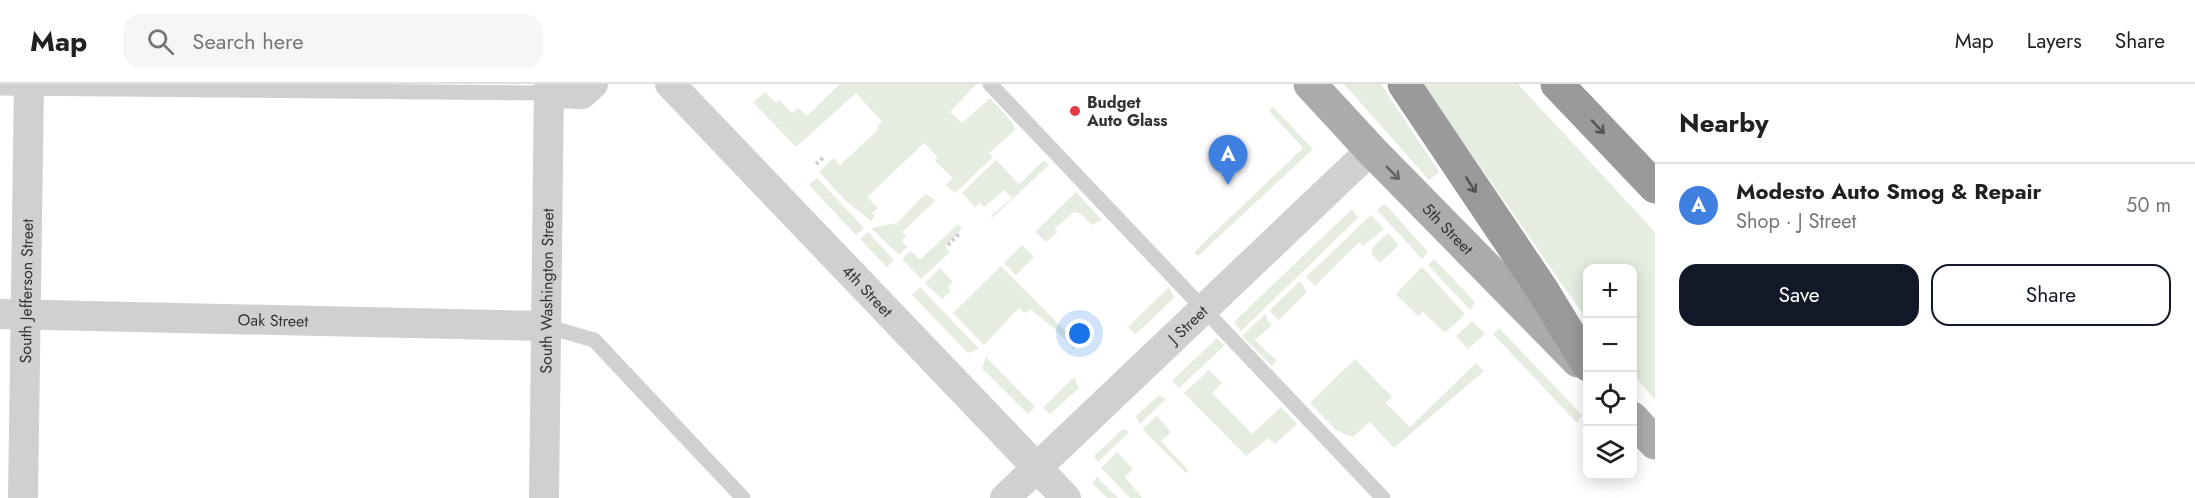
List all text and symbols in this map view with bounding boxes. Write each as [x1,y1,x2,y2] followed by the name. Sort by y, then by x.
[123,14,543,68] search box
[30,21,87,62] text: Map
[144,25,177,58] icon: search
[192,25,304,57] text: Search here
[1955,26,1994,56] text: Map
[2027,26,2082,56] text: Layers
[2115,26,2165,56] text: Share
[1086,91,1168,132] place label: Budget Auto Glass
[1068,104,1082,118] marker: Budget Auto Glass
[1679,104,1768,142] text: Nearby
[1590,119,1605,134] one-way arrow
[1208,135,1248,185] pin: A
[1386,166,1401,180] one-way arrow
[1736,175,2042,207] text: Modesto Auto Smog & Repair
[1465,177,1477,193] one-way arrow
[1691,191,1706,220] text: A
[2126,191,2171,220] text: 50 m
[1417,198,1479,260] street label: 5th Street
[1736,207,1856,236] text: Shop · J Street
[534,208,559,374] street label: South Washington Street
[13,218,39,364] street label: South Jefferson Street
[837,259,898,322] street label: 4th Street
[1583,264,1637,480] map controls
[1583,264,1637,318] button: +
[1679,264,1919,326] button: Save
[1931,264,2171,326] button: Share
[1161,300,1213,350] street label: J Street
[237,308,309,332] street label: Oak Street
[1583,318,1637,372] button: −
[1065,319,1094,348] your location
[1583,372,1637,426] button: locate
[1583,426,1637,480] button: layers

